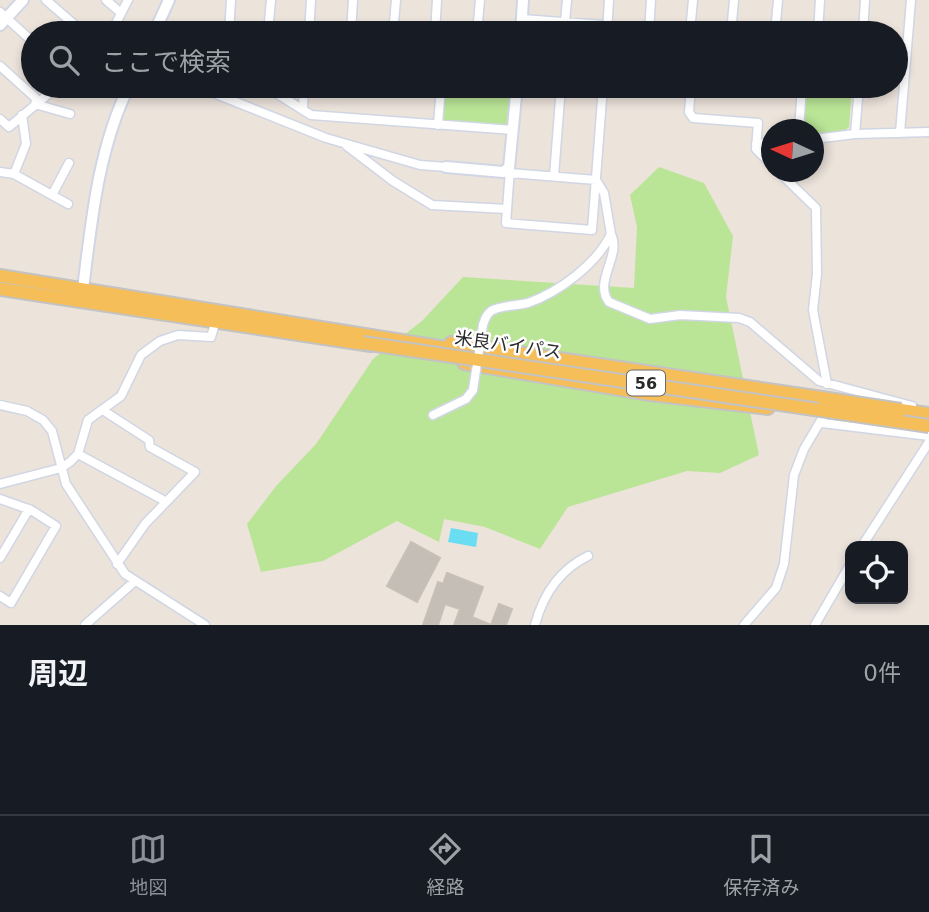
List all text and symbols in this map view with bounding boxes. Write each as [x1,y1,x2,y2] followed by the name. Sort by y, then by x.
[21,21,908,98] search box
[45,41,83,79] icon: search
[101,47,231,77] text: ここで検索
[761,119,824,182] north arrow
[453,327,563,362] street label: 米良バイパス
[627,370,665,396] road number: 56
[845,541,908,604] map controls
[845,541,908,604] button: locate
[28,656,88,691] text: 周辺
[863,660,901,686] text: 0件
[129,830,168,899] tab: 地図
[426,830,465,899] tab: 経路
[723,830,800,899] tab: 保存済み

